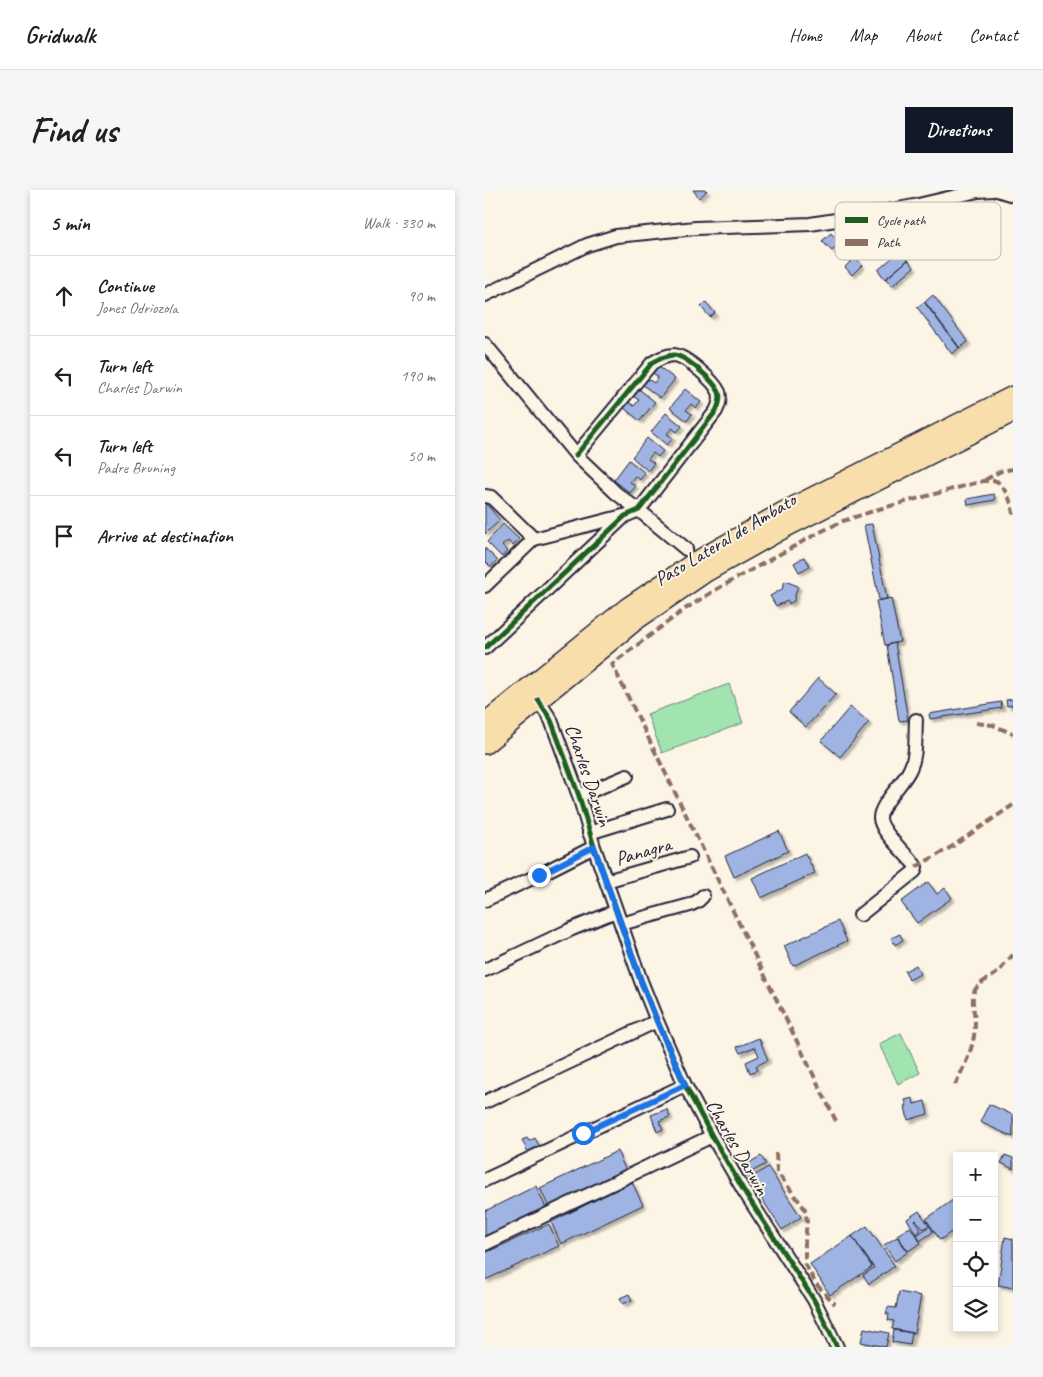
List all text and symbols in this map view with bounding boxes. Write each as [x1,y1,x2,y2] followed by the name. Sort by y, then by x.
[25,20,95,50] text: Gridwalk
[789,24,822,46] text: Home
[850,24,877,46] text: Map
[905,24,941,46] text: About
[969,24,1018,46] text: Contact
[905,107,1013,153] button: Directions
[30,108,117,153] text: Find us
[835,202,1001,260] legend
[50,210,90,236] text: 5 min
[877,212,926,229] text: Cycle path
[363,213,435,233] text: Walk · 330 m
[877,234,901,251] text: Path
[97,274,154,298] text: Continue
[50,282,78,310] icon: ahead
[408,286,435,306] text: 90 m
[97,298,178,318] text: Jones Odriozola
[97,354,152,378] text: Turn left
[50,362,78,390] icon: left
[401,366,435,386] text: 190 m
[97,378,182,398] text: Charles Darwin
[97,434,152,458] text: Turn left
[50,442,78,470] icon: left
[408,446,435,466] text: 50 m
[97,458,175,478] text: Padre Bruning
[650,486,802,591] street label: Paso Lateral de Ambato
[50,522,78,550] icon: arrive
[97,524,233,548] text: Arrive at destination
[559,721,618,830] street label: Charles Darwin
[612,831,676,871] street label: Panagra
[528,864,551,887] route end
[700,1095,775,1200] street label: Charles Darwin
[572,1122,595,1145] route start
[953,1152,998,1332] map controls
[953,1152,998,1197] button: +
[953,1197,998,1242] button: −
[953,1242,998,1287] button: locate
[953,1287,998,1332] button: layers

